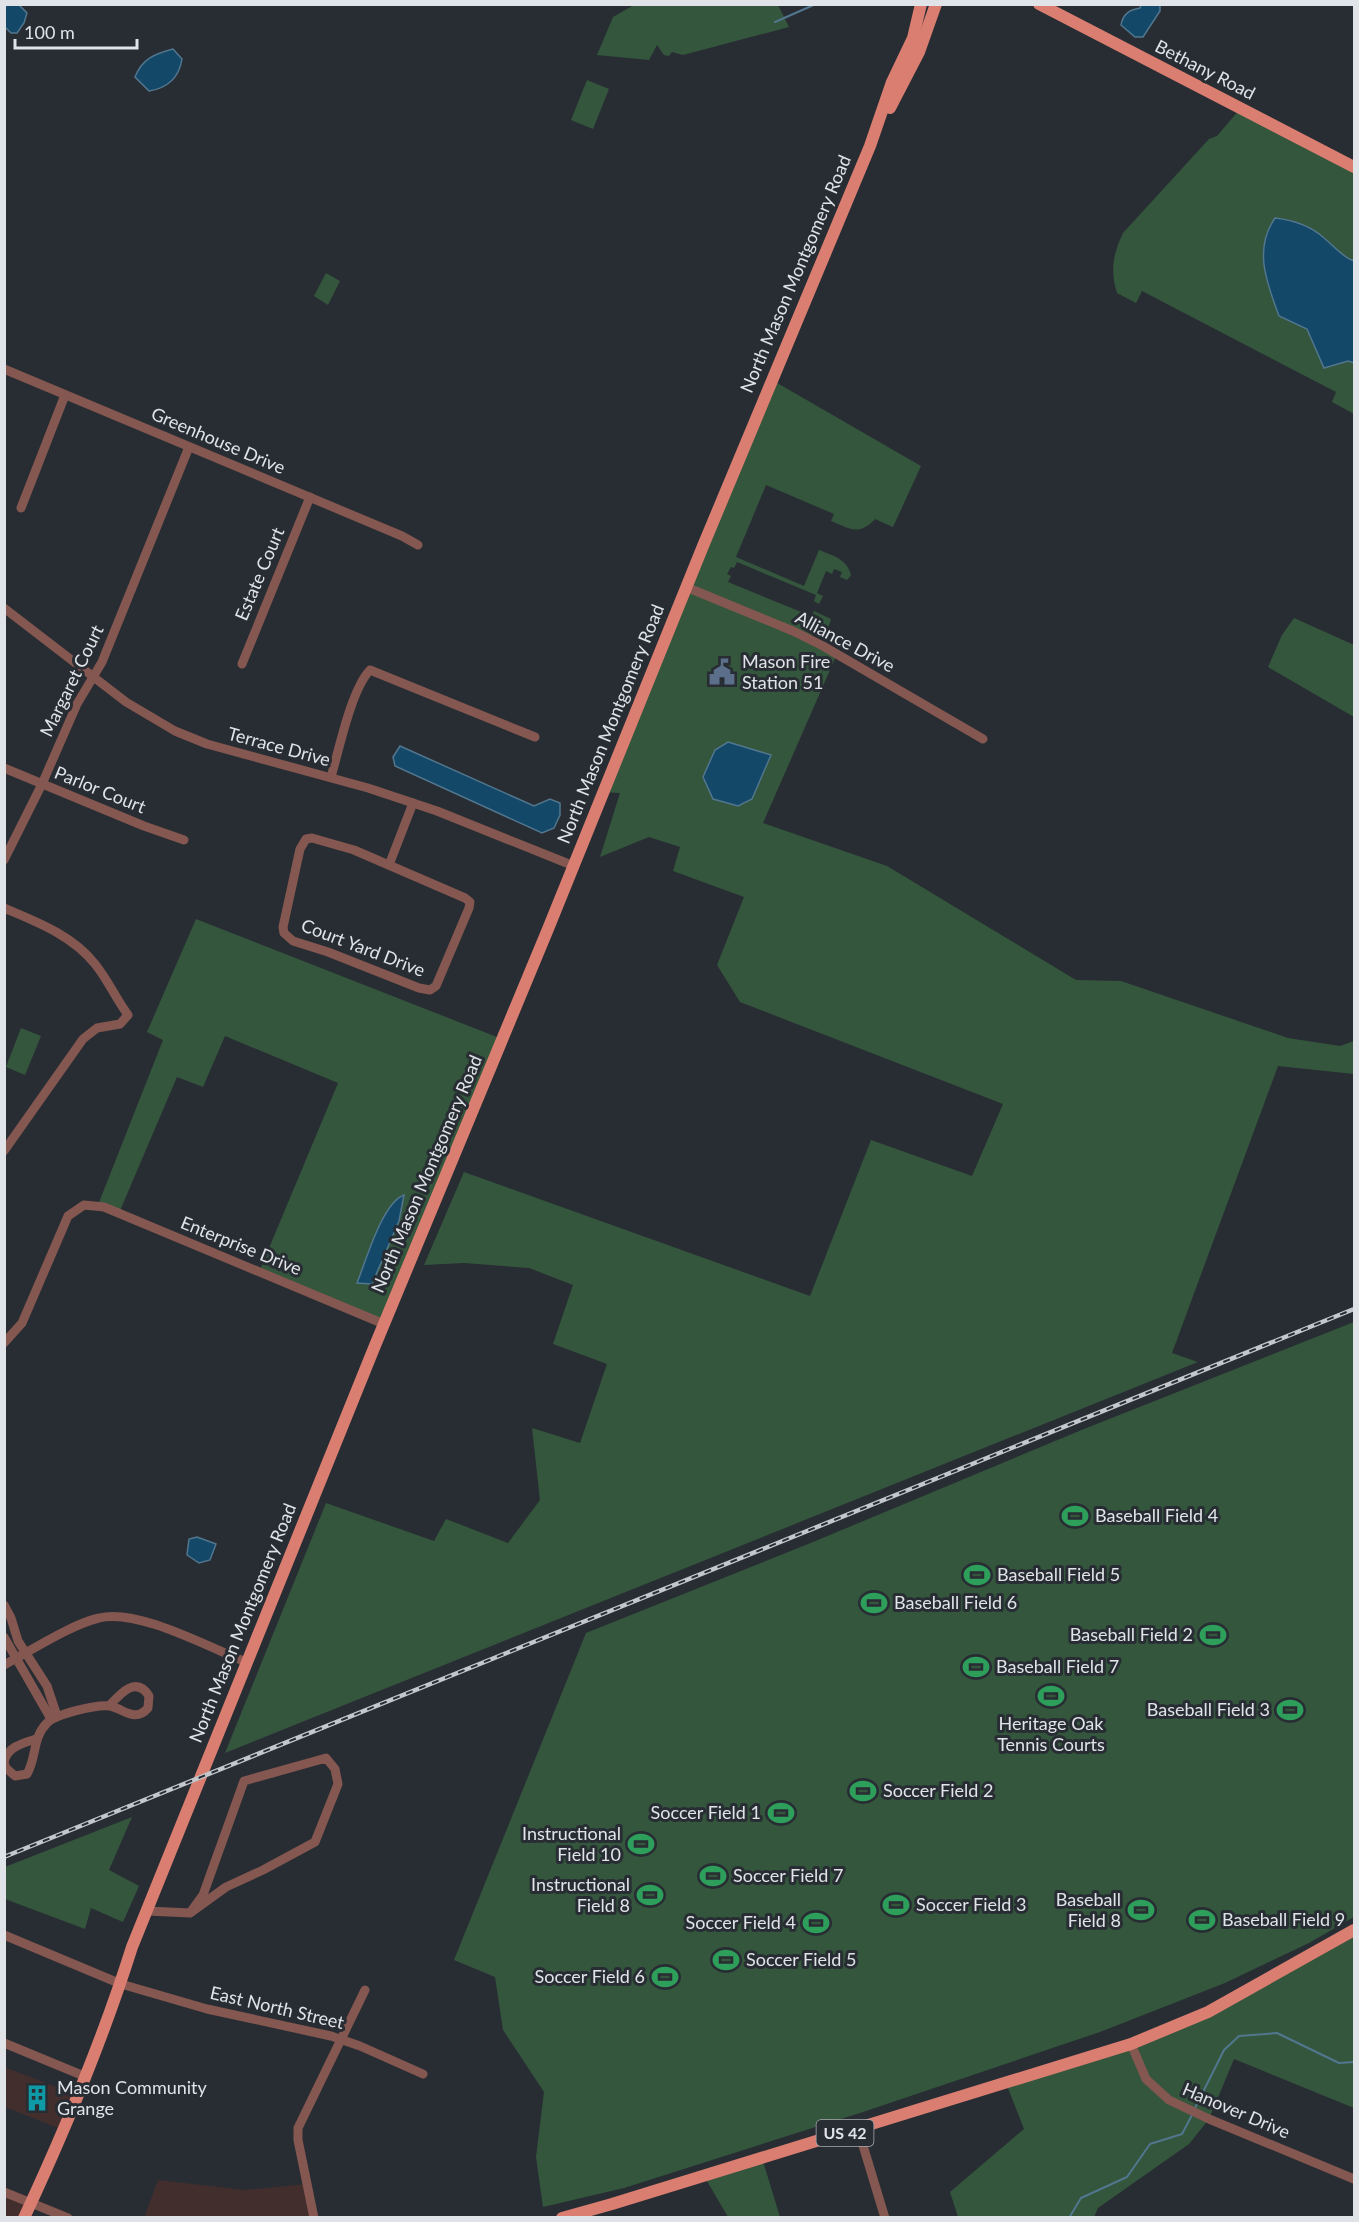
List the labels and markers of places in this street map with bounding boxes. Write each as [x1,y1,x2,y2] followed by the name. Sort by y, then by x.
[742,650,830,693] place label: Mason Fire Station 51
[707,657,737,687] public building icon: Mason Fire Station 51
[1060,1501,1090,1531] sports icon: Baseball Field 4
[1095,1504,1218,1526] place label: Baseball Field 4
[962,1560,992,1590] sports icon: Baseball Field 5
[997,1563,1120,1585] place label: Baseball Field 5
[859,1588,889,1618] sports icon: Baseball Field 6
[894,1591,1017,1613] place label: Baseball Field 6
[1198,1620,1228,1650] sports icon: Baseball Field 2
[1070,1623,1193,1645] place label: Baseball Field 2
[961,1652,991,1682] sports icon: Baseball Field 7
[996,1655,1119,1677] place label: Baseball Field 7
[1036,1681,1066,1711] sports icon: Heritage Oak Tennis Courts
[1275,1695,1305,1725] sports icon: Baseball Field 3
[1147,1698,1270,1720] place label: Baseball Field 3
[997,1712,1105,1755] place label: Heritage Oak Tennis Courts
[848,1776,878,1806] sports icon: Soccer Field 2
[883,1779,993,1801] place label: Soccer Field 2
[766,1798,796,1828] sports icon: Soccer Field 1
[651,1801,761,1823] place label: Soccer Field 1
[522,1822,621,1865] place label: Instructional Field 10
[626,1829,656,1859] sports icon: Instructional Field 10
[698,1861,728,1891] sports icon: Soccer Field 7
[733,1864,843,1886] place label: Soccer Field 7
[531,1873,630,1916] place label: Instructional Field 8
[635,1880,665,1910] sports icon: Instructional Field 8
[1056,1888,1121,1931] place label: Baseball Field 8
[881,1890,911,1920] sports icon: Soccer Field 3
[916,1893,1026,1915] place label: Soccer Field 3
[1126,1895,1156,1925] sports icon: Baseball Field 8
[1187,1905,1217,1935] sports icon: Baseball Field 9
[801,1908,831,1938] sports icon: Soccer Field 4
[1222,1908,1345,1930] place label: Baseball Field 9
[686,1911,796,1933] place label: Soccer Field 4
[711,1945,741,1975] sports icon: Soccer Field 5
[746,1948,856,1970] place label: Soccer Field 5
[650,1962,680,1992] sports icon: Soccer Field 6
[535,1965,645,1987] place label: Soccer Field 6
[57,2076,208,2119] place label: Mason Community Grange
[22,2083,52,2113] building icon: Mason Community Grange

